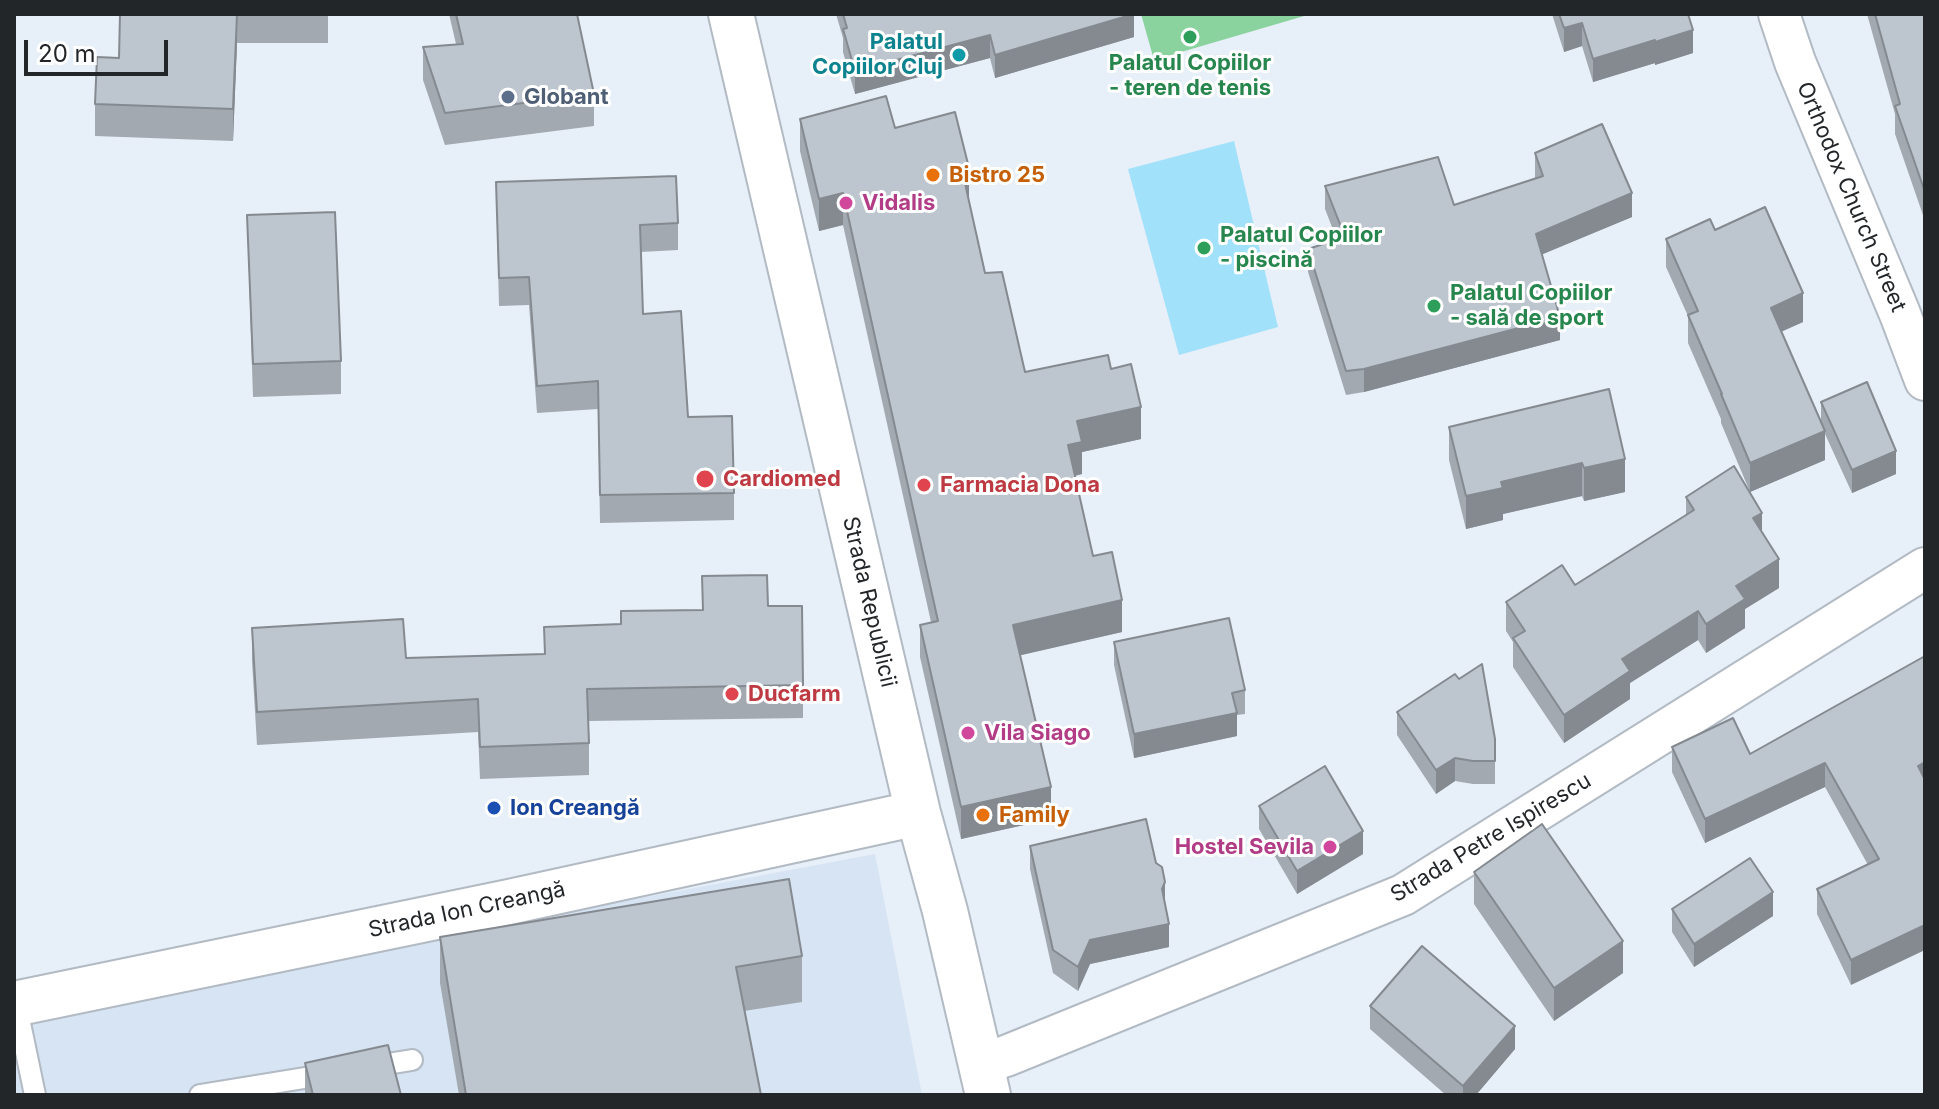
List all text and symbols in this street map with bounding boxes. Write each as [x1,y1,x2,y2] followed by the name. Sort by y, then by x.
[28,24,172,74] scale bar
[1181,28,1199,46] marker: Palatul Copiilor - teren de tenis
[812,29,943,80] place label: Palatul Copiilor Cluj
[38,39,96,68] text: 20 m
[950,46,968,64] marker: Palatul Copiilor Cluj
[1109,50,1271,102] place label: Palatul Copiilor - teren de tenis
[1791,78,1911,316] street label: Orthodox Church Street
[524,84,609,110] place label: Globant
[499,88,517,106] marker: Globant
[949,162,1045,188] place label: Bistro 25
[924,166,942,184] marker: Bistro 25
[862,190,935,216] place label: Vidalis
[837,194,855,212] marker: Vidalis
[1220,222,1382,274] place label: Palatul Copiilor - piscină
[1195,239,1213,257] marker: Palatul Copiilor - piscină
[1450,280,1612,332] place label: Palatul Copiilor - sală de sport
[1425,297,1443,315] marker: Palatul Copiilor - sală de sport
[723,466,841,492] place label: Cardiomed
[694,468,716,490] marker: Cardiomed
[940,472,1100,498] place label: Farmacia Dona
[915,476,933,494] marker: Farmacia Dona
[837,514,901,690] street label: Strada Republicii
[748,681,841,707] place label: Ducfarm
[723,685,741,703] marker: Ducfarm
[984,720,1091,746] place label: Vila Siago
[959,724,977,742] marker: Vila Siago
[1386,768,1596,908] street label: Strada Petre Ispirescu
[510,795,640,821] place label: Ion Creangă
[485,799,503,817] marker: Ion Creangă
[999,802,1070,828] place label: Family
[974,806,992,824] marker: Family
[1175,834,1314,860] place label: Hostel Sevila
[1321,838,1339,856] marker: Hostel Sevila
[366,876,568,944] street label: Strada Ion Creangă

